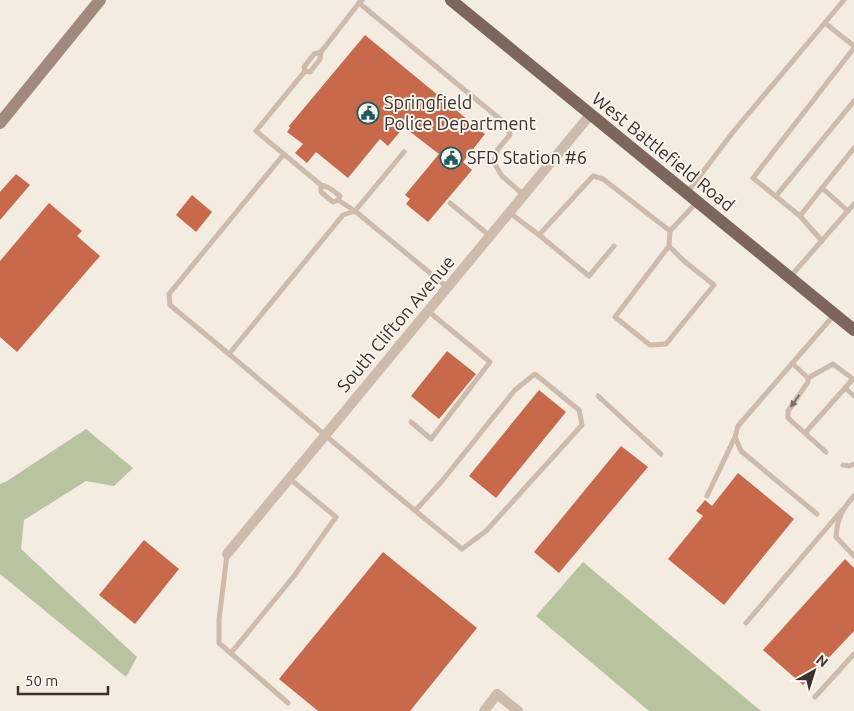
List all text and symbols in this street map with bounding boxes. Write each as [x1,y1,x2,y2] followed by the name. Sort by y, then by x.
[589,88,739,215] street label: West Battlefield Road
[384,92,536,133] place label: Springfield Police Department
[356,101,380,125] public building icon: Springfield Police Department
[439,146,463,170] public building icon: SFD Station #6
[467,147,587,167] place label: SFD Station #6
[333,251,458,395] street label: South Clifton Avenue
[790,394,800,407] one-way arrow
[789,646,839,696] north arrow
[813,651,831,670] text: N
[18,664,108,696] scale bar
[25,672,58,689] text: 50 m

